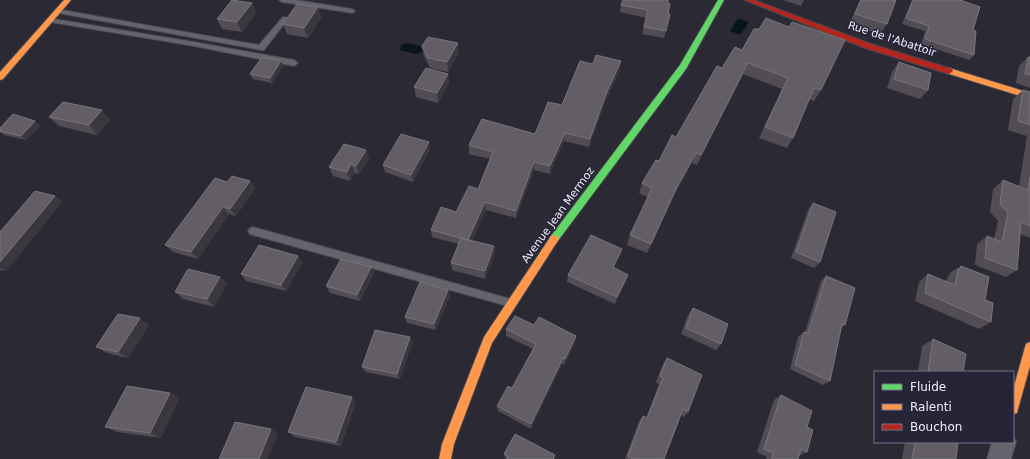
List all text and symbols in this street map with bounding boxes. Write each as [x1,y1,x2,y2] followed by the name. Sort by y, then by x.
[846,19,938,60] street label: Rue de l'Abattoir
[519,164,597,266] street label: Avenue Jean Mermoz
[874,371,1014,443] legend
[910,380,946,394] text: Fluide
[910,400,952,414] text: Ralenti
[910,420,962,434] text: Bouchon

